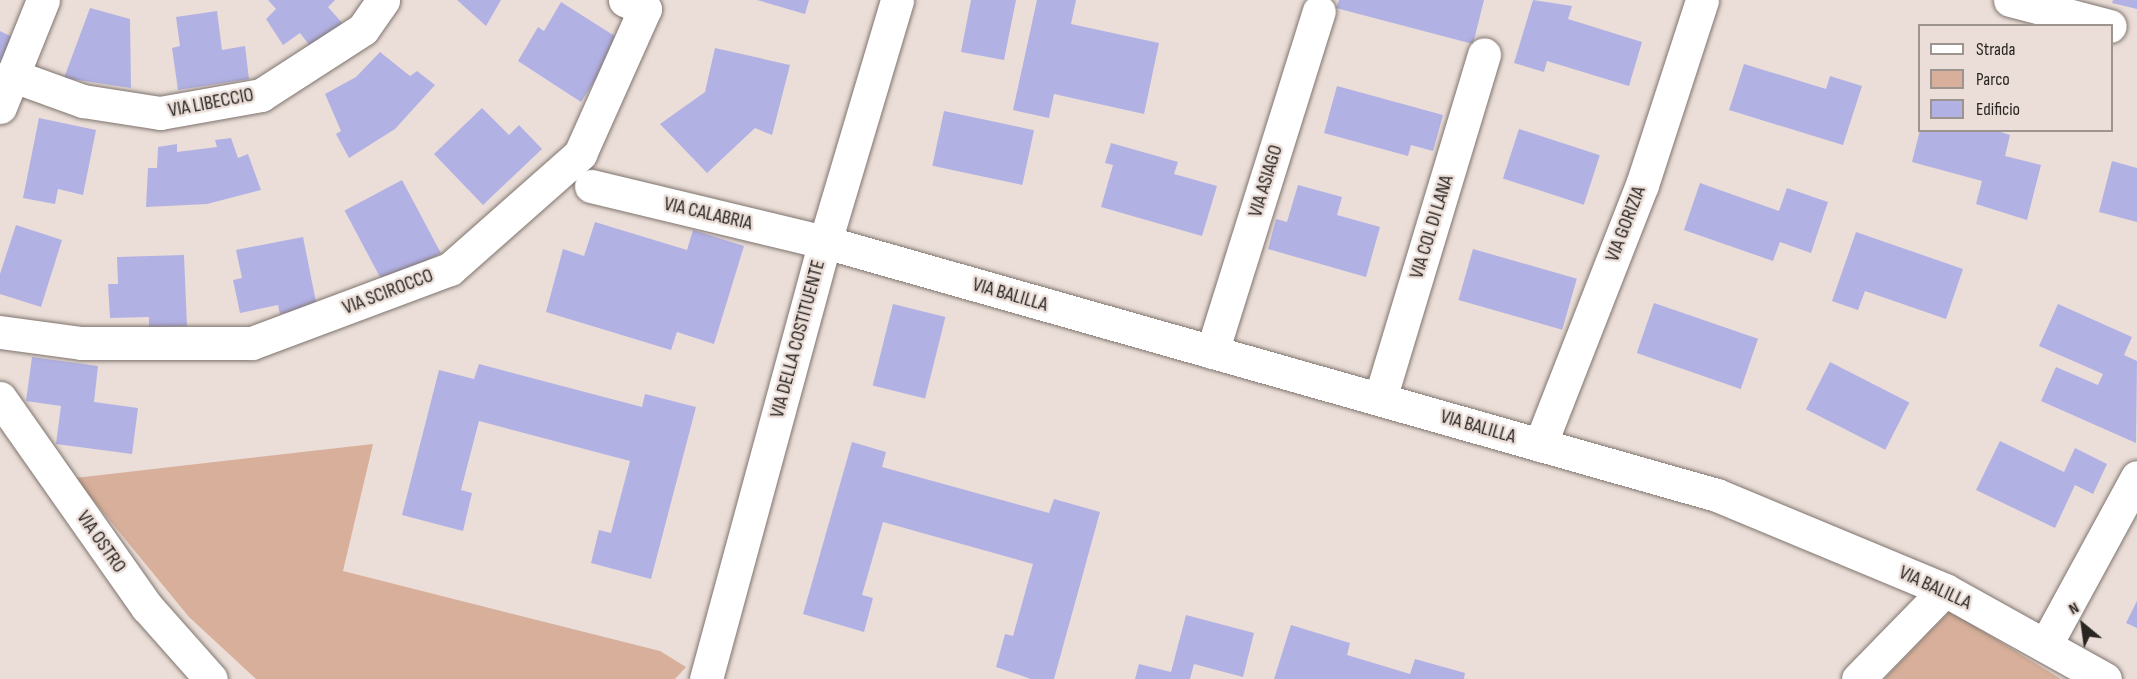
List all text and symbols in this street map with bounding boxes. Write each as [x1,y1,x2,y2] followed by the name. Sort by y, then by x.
[1918,24,2113,132] legend
[1976,39,2015,60] text: Strada
[1976,69,2010,90] text: Parco
[166,83,256,123] street label: VIA LIBECCIO
[1976,99,2020,120] text: Edificio
[1244,142,1288,220] street label: VIA ASIAGO
[1405,172,1459,282] street label: VIA COL DI LANA
[1601,183,1651,265] street label: VIA GORIZIA
[661,192,755,236] street label: VIA CALABRIA
[765,257,831,421] street label: VIA DELLA COSTITUENTE
[339,264,437,320] street label: VIA SCIROCCO
[970,273,1050,317] street label: VIA BALILLA
[1438,405,1518,449] street label: VIA BALILLA
[71,506,131,578] street label: VIA OSTRO
[1895,561,1975,615] street label: VIA BALILLA
[2053,595,2113,655] north arrow
[2066,598,2082,619] text: N

